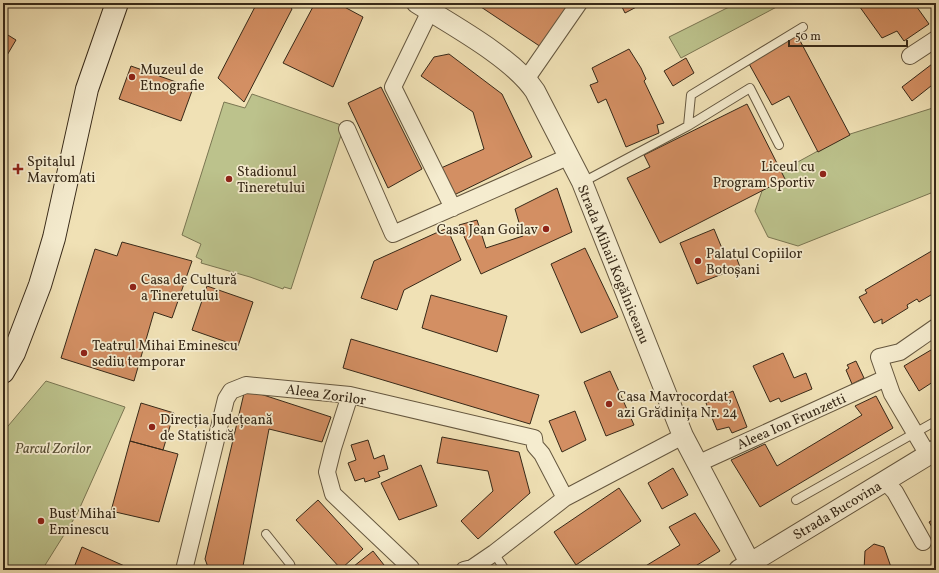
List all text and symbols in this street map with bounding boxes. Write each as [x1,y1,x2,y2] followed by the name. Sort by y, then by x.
[789,22,907,48] scale bar
[795,29,821,45] text: 50 m
[140,61,205,96] place label: Muzeul de Etnografie
[127,72,137,82] marker: Muzeul de Etnografie
[27,153,96,188] place label: Spitalul Mavromati
[713,158,816,193] place label: Liceul cu Program Sportiv
[12,163,24,175] marker: Spitalul Mavromati
[237,163,305,198] place label: Stadionul Tineretului
[818,169,828,179] marker: Liceul cu Program Sportiv
[224,174,234,184] marker: Stadionul Tineretului
[572,182,653,347] street label: Strada Mihail Kogălniceanu
[437,221,539,240] place label: Casa Jean Goilav
[541,224,551,234] marker: Casa Jean Goilav
[706,245,803,280] place label: Palatul Copiilor Botoșani
[693,256,703,266] marker: Palatul Copiilor Botoșani
[141,271,237,306] place label: Casa de Cultură a Tineretului
[128,282,138,292] marker: Casa de Cultură a Tineretului
[92,337,238,372] place label: Teatrul Mihai Eminescu sediu temporar
[79,348,89,358] marker: Teatrul Mihai Eminescu sediu temporar
[284,380,367,411] street label: Aleea Zorilor
[617,388,738,423] place label: Casa Mavrocordat, azi Grădinița Nr. 24
[734,390,849,455] street label: Aleea Ion Frunzetti
[604,399,614,409] marker: Casa Mavrocordat, azi Grădinița Nr. 24
[160,411,273,446] place label: Direcția Județeană de Statistică
[147,422,157,432] marker: Direcția Județeană de Statistică
[15,440,92,459] park label: Parcul Zorilor
[790,477,886,545] street label: Strada Bucovina
[49,505,116,540] place label: Bust Mihai Eminescu
[36,516,46,526] marker: Bust Mihai Eminescu

